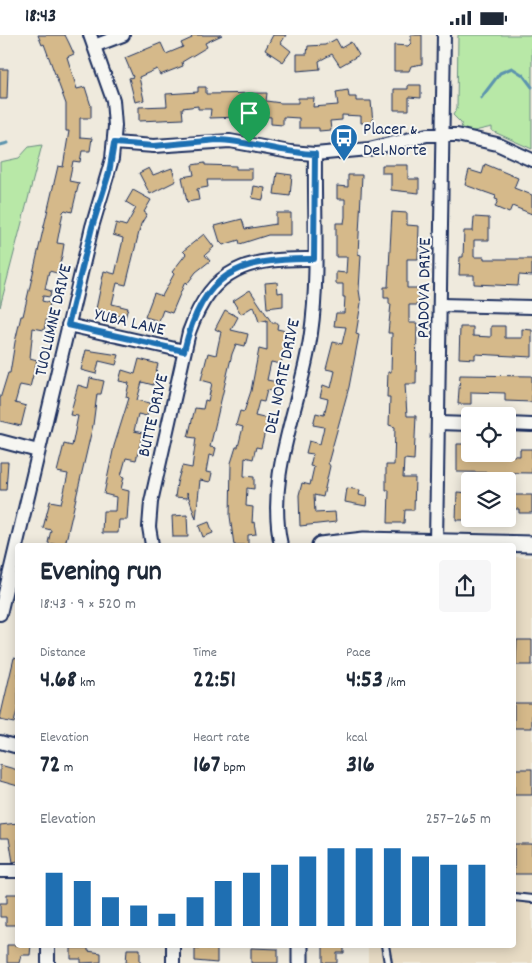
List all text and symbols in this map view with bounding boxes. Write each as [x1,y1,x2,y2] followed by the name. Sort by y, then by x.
[25,4,56,31] text: 18:43
[228,92,270,143] pin
[235,99,263,127] icon: arrive
[363,118,427,164] place label: Placer & Del Norte
[329,123,359,162] bus stop icon: Placer & Del Norte
[412,237,439,339] street label: PADOVA DRIVE
[29,262,79,379] street label: TUOLUMNE DRIVE
[92,303,167,344] street label: YUBA LANE
[259,317,308,436] street label: DEL NORTE DRIVE
[133,372,176,459] street label: BUTTE DRIVE
[461,407,516,527] map controls
[461,407,516,462] button: locate
[461,472,516,527] button: layers
[40,554,162,594] text: Evening run
[439,560,491,612] button: share
[40,593,136,616] text: 18:43 · 9 × 520 m
[40,643,86,663] text: Distance
[193,643,217,663] text: Time
[346,643,371,663] text: Pace
[40,663,77,699] text: 4.68
[193,663,236,699] text: 22:51
[346,663,383,699] text: 4:53
[77,673,95,693] text: km
[383,673,406,693] text: /km
[40,728,89,748] text: Elevation
[193,728,250,748] text: Heart rate
[346,728,367,748] text: kcal
[40,748,61,784] text: 72
[193,748,220,784] text: 167
[346,748,375,784] text: 316
[61,758,73,778] text: m
[220,758,246,778] text: bpm
[40,808,96,831] text: Elevation
[426,808,491,831] text: 257–265 m

